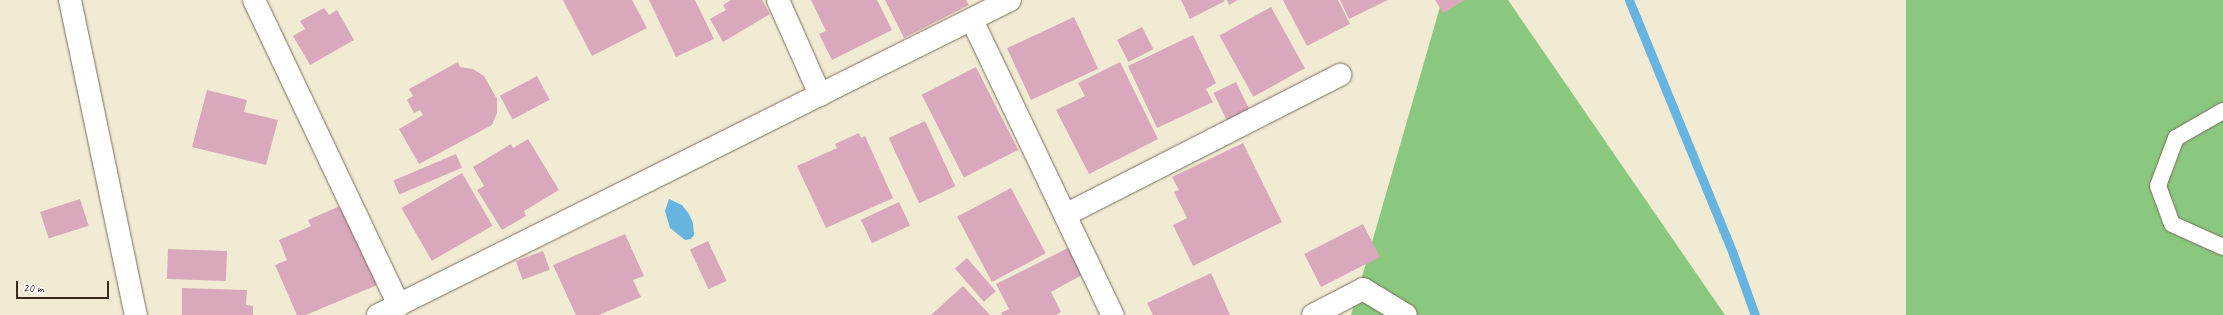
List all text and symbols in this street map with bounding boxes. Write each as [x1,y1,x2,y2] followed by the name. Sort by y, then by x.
[18,273,111,299] scale bar
[23,280,43,296] text: 20 m

